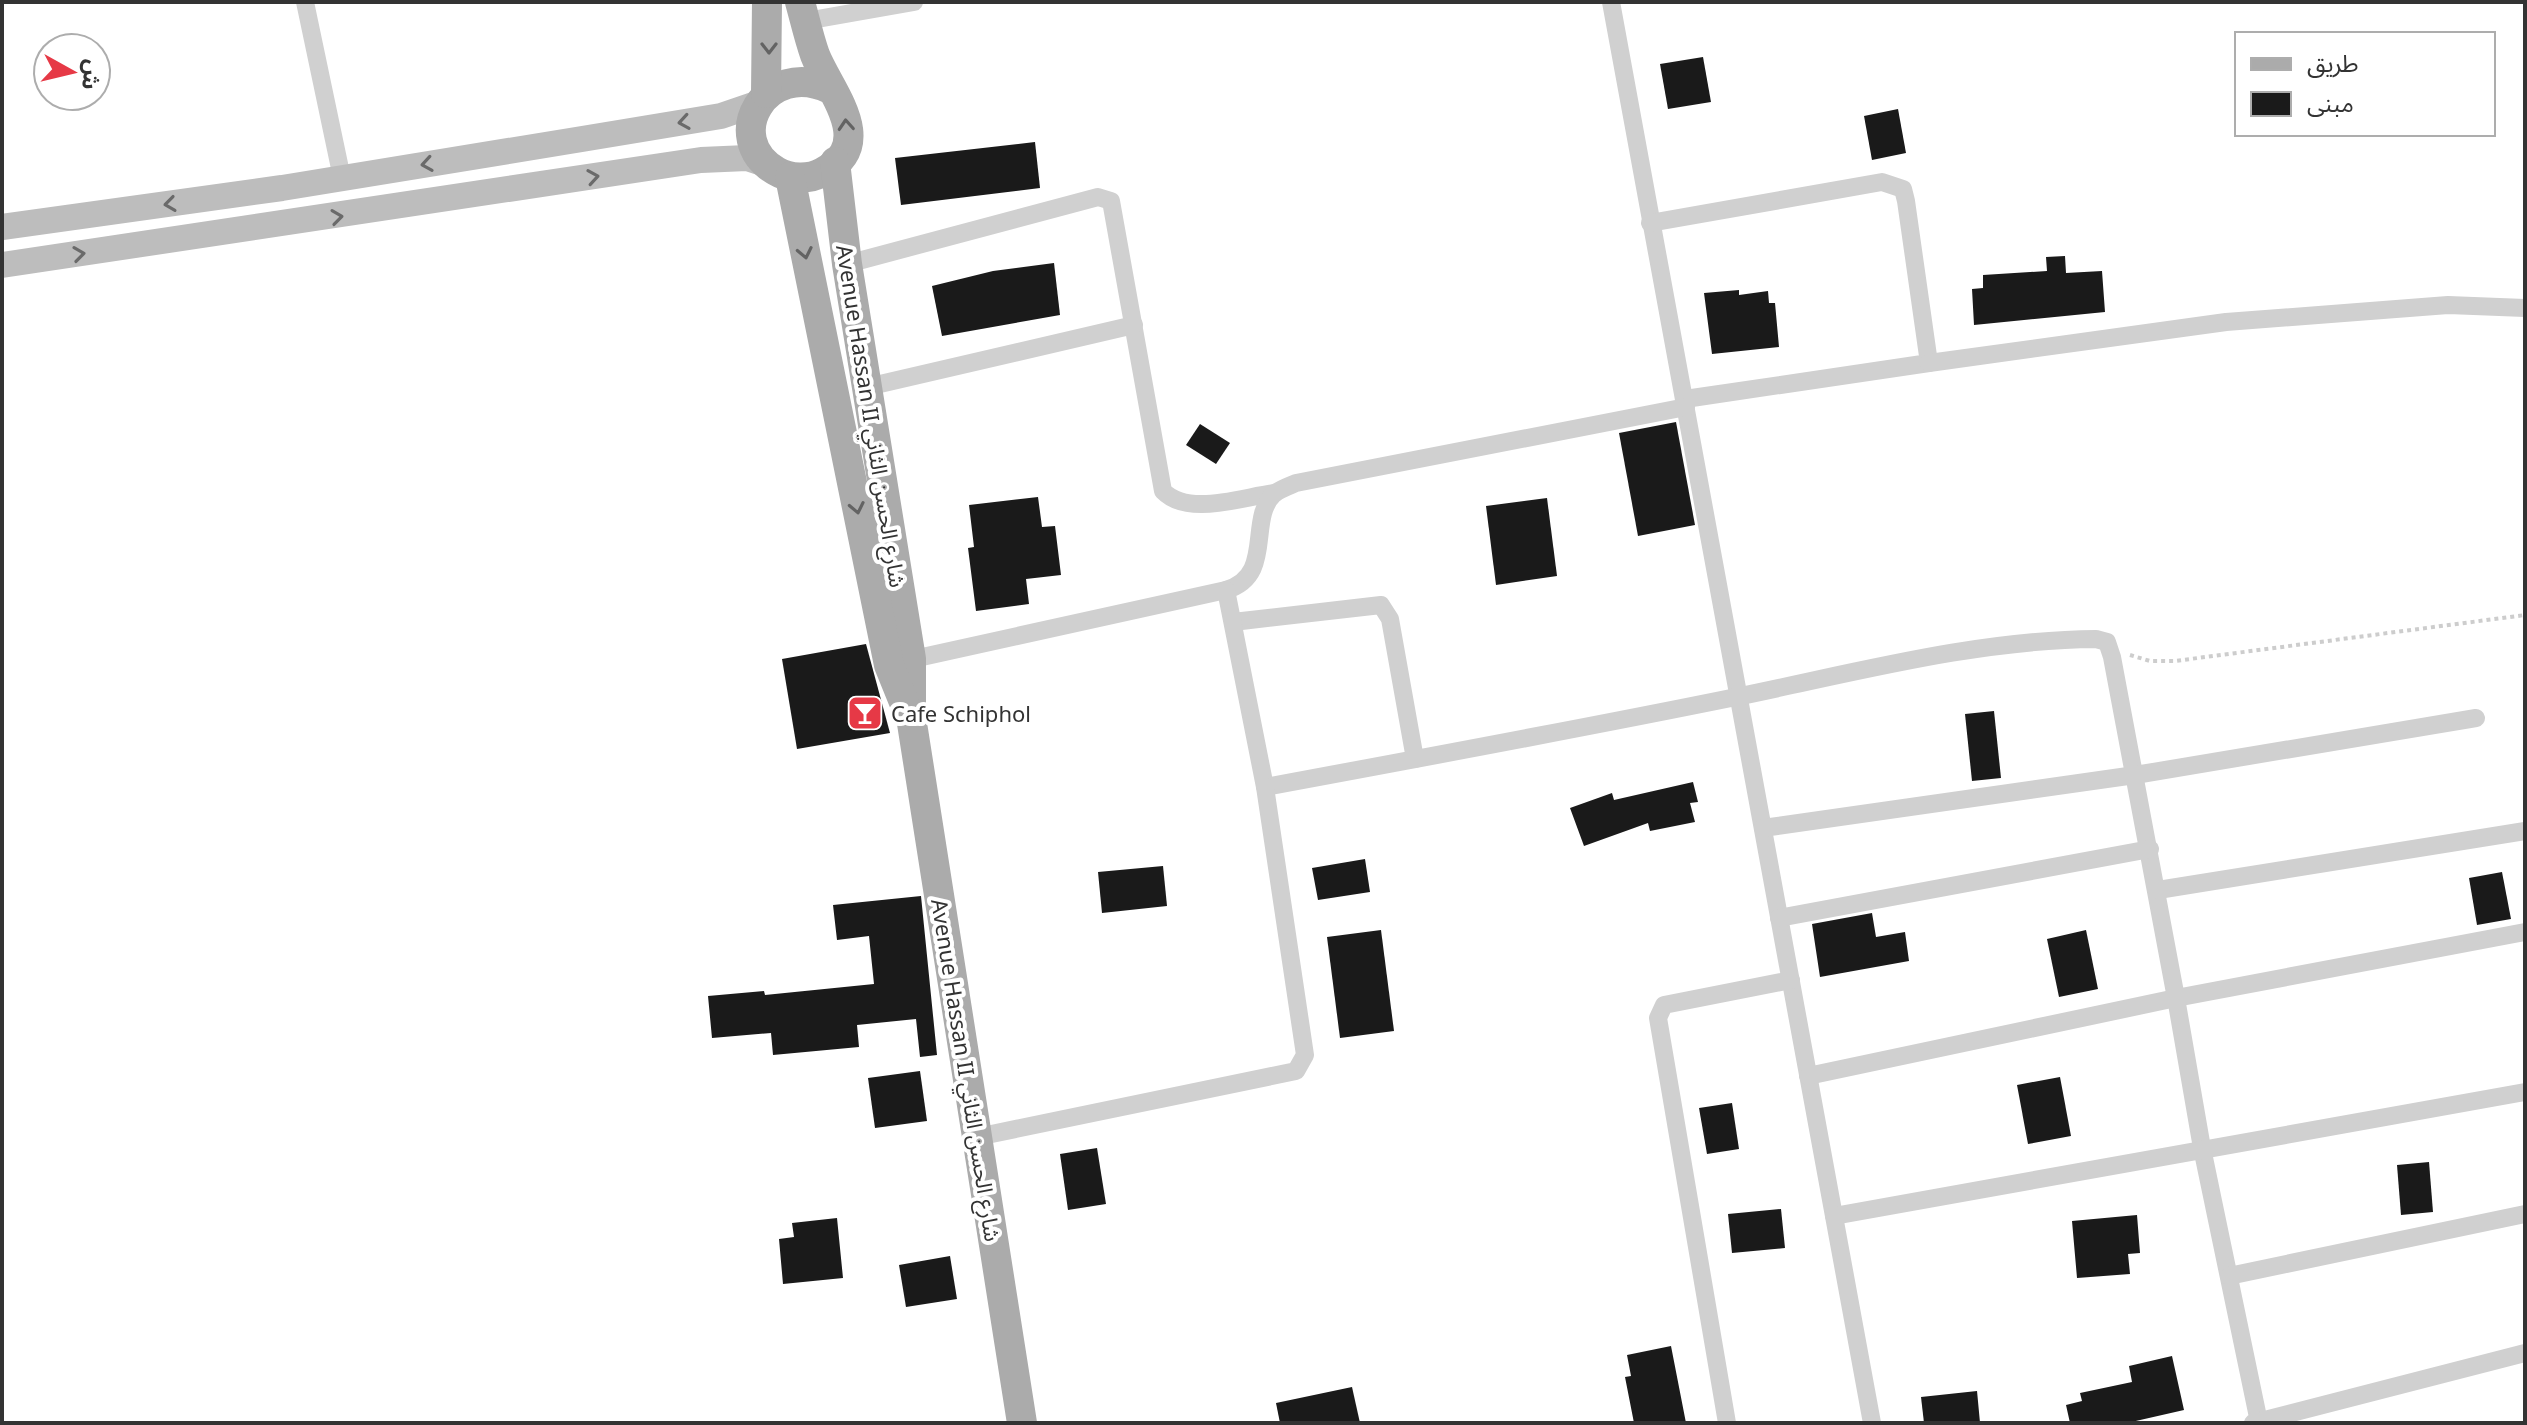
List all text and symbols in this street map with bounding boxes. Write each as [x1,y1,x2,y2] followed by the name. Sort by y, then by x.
[32,32,112,112] north arrow
[2235,32,2495,136] legend
[760,42,778,55] one-way arrow
[2307,46,2359,79] text: طريق
[76,58,110,92] text: ش
[2307,86,2354,119] text: مبنى
[677,113,691,130] one-way arrow
[838,118,855,131] one-way arrow
[420,155,434,172] one-way arrow
[587,169,600,186] one-way arrow
[163,195,176,212] one-way arrow
[330,209,343,226] one-way arrow
[827,242,914,590] street label: Avenue Hassan II شارع الحسن الثاني
[72,246,86,263] one-way arrow
[796,246,813,260] one-way arrow
[848,501,865,515] one-way arrow
[846,694,884,732] bar icon: Cafe Schiphol
[891,698,1031,728] place label: Cafe Schiphol
[922,896,1009,1244] street label: Avenue Hassan II شارع الحسن الثاني

